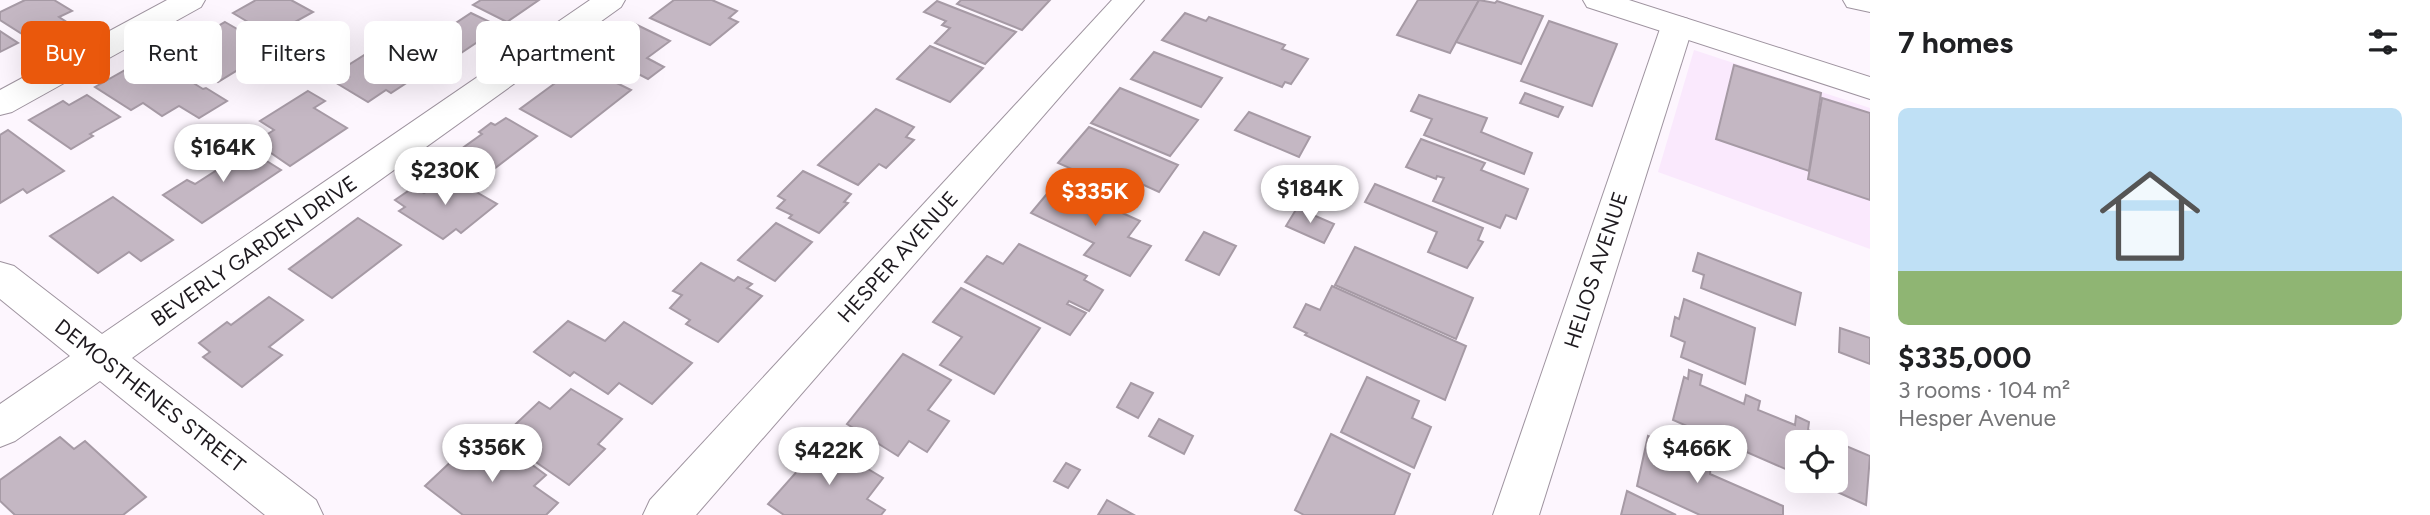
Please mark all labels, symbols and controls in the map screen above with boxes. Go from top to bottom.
chip: Buy [21,21,110,84]
chip: Rent [124,21,222,84]
chip: Filters [236,21,350,84]
chip: New [364,21,462,84]
chip: Apartment [476,21,640,84]
icon: filters [2364,23,2402,61]
text: 7 homes [1898,24,2013,61]
pin: $164K [174,124,272,184]
text: $164K [190,133,256,161]
pin: $230K [396,148,494,207]
icon: home [2087,153,2213,279]
text: $230K [410,156,480,184]
pin: $184K [1261,166,1359,225]
pin: $335K [1046,168,1144,228]
street label: BEVERLY GARDEN DRIVE [146,170,362,331]
text: $184K [1277,174,1343,202]
text: $335K [1062,177,1129,205]
street label: HESPER AVENUE [832,186,963,327]
street label: HELIOS AVENUE [1558,188,1633,351]
street label: DEMOSTHENES STREET [50,314,251,478]
text: $335,000 [1898,339,2031,376]
text: 3 rooms · 104 m² [1898,376,2070,404]
text: Hesper Avenue [1898,404,2056,432]
pin: $356K [443,424,541,484]
pin: $466K [1648,426,1746,485]
pin: $422K [780,428,878,487]
map controls [1785,430,1848,493]
button: locate [1785,430,1848,493]
text: $356K [458,433,526,461]
text: $466K [1662,434,1732,462]
text: $422K [794,436,864,464]

